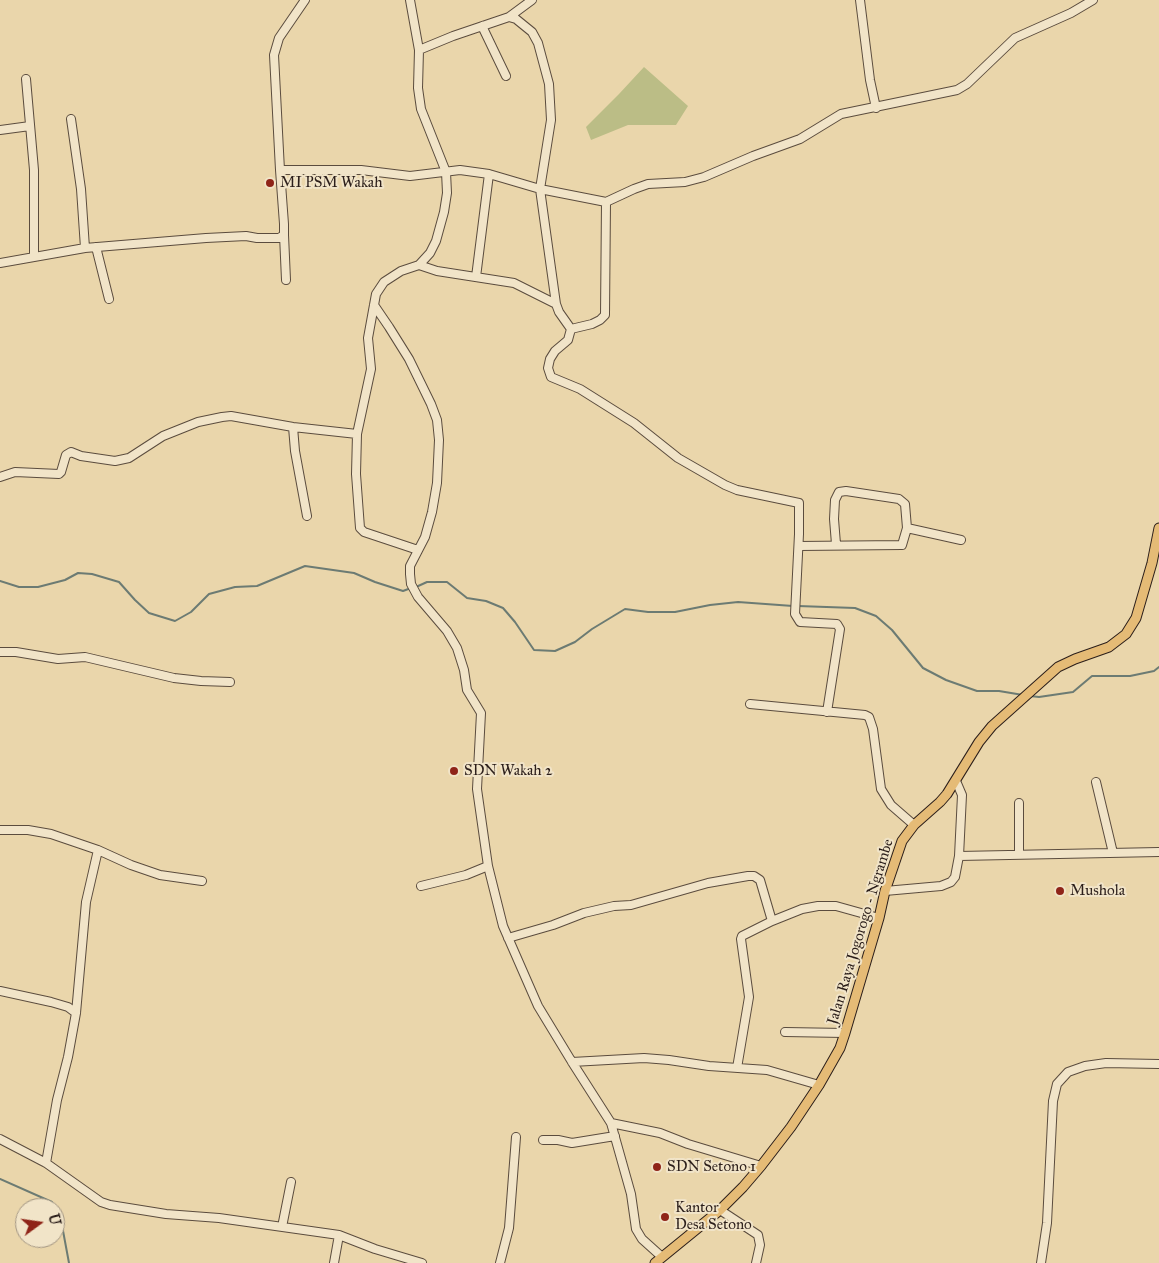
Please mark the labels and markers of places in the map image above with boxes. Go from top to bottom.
place label: MI PSM Wakah [280,174,383,192]
marker: MI PSM Wakah [264,177,276,189]
place label: SDN Wakah 2 [464,762,552,780]
marker: SDN Wakah 2 [448,765,460,777]
place label: Mushola [1070,882,1125,900]
marker: Mushola [1054,885,1066,897]
place label: SDN Setono 1 [667,1158,756,1176]
marker: SDN Setono 1 [651,1161,663,1173]
place label: Kantor Desa Setono [675,1199,752,1234]
marker: Kantor Desa Setono [659,1211,671,1223]

